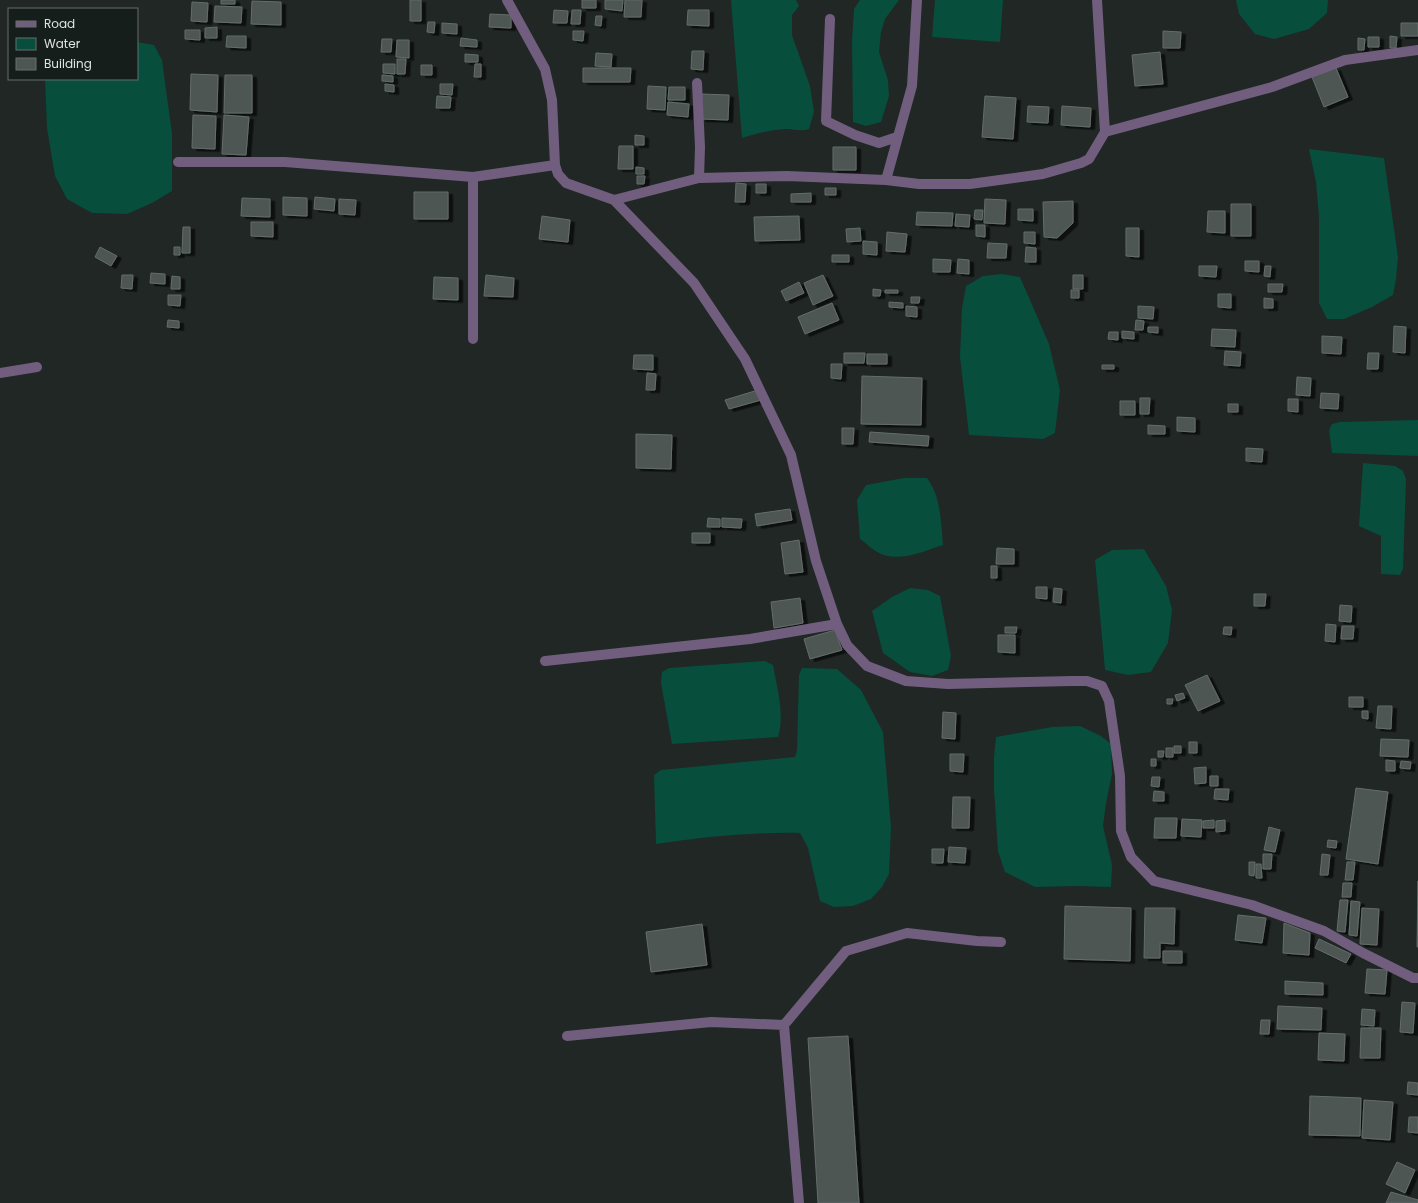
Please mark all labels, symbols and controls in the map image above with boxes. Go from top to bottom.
legend [8,8,138,80]
text: Road [44,15,75,32]
text: Water [44,35,81,52]
text: Building [44,55,92,72]

